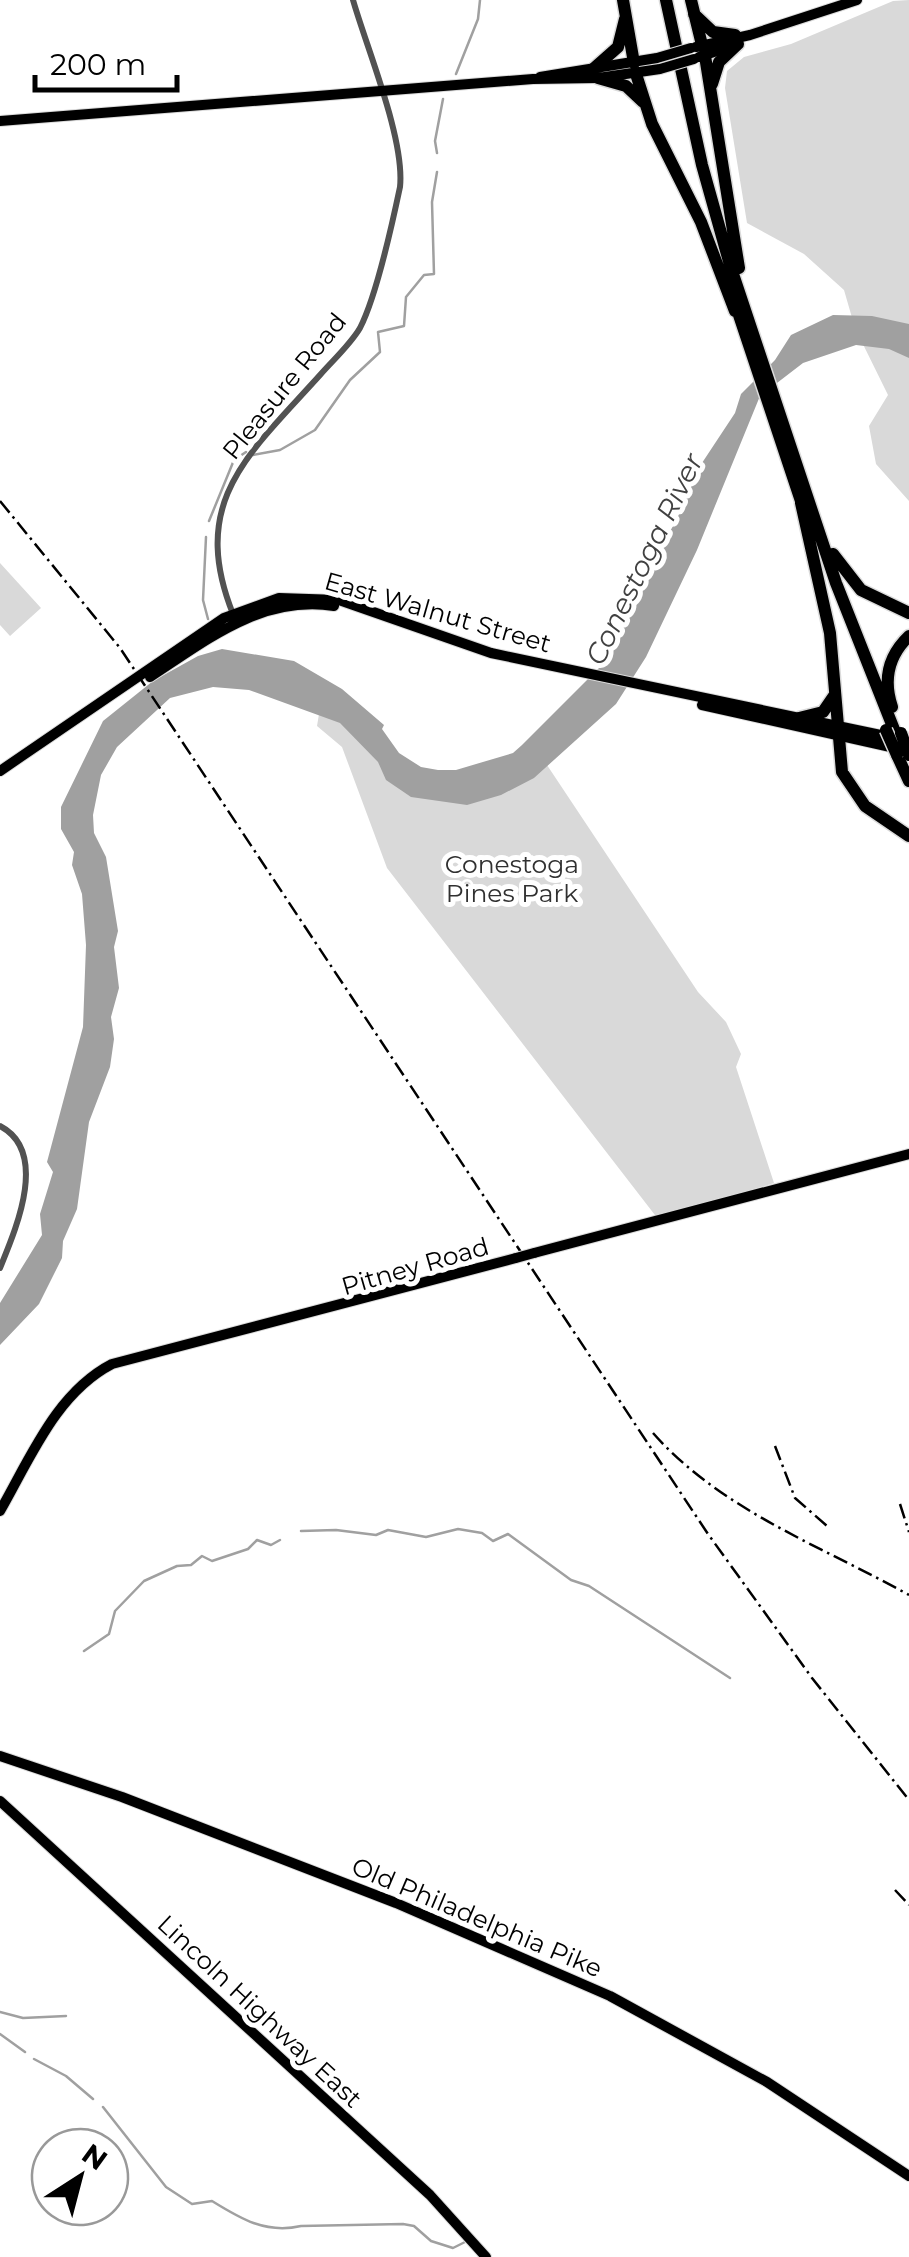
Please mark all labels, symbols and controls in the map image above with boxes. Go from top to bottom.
scale bar [35,30,178,92]
text: 200 m [50,46,146,83]
street label: Pleasure Road [216,307,352,465]
water label: Conestoga River [578,447,710,670]
street label: East Walnut Street [321,565,555,659]
park label: Conestoga Pines Park [445,849,579,908]
street label: Pitney Road [338,1231,492,1301]
street label: Old Philadelphia Pike [347,1851,607,1983]
street label: Lincoln Highway East [152,1909,368,2113]
north arrow [30,2127,130,2227]
text: N [76,2136,114,2177]

